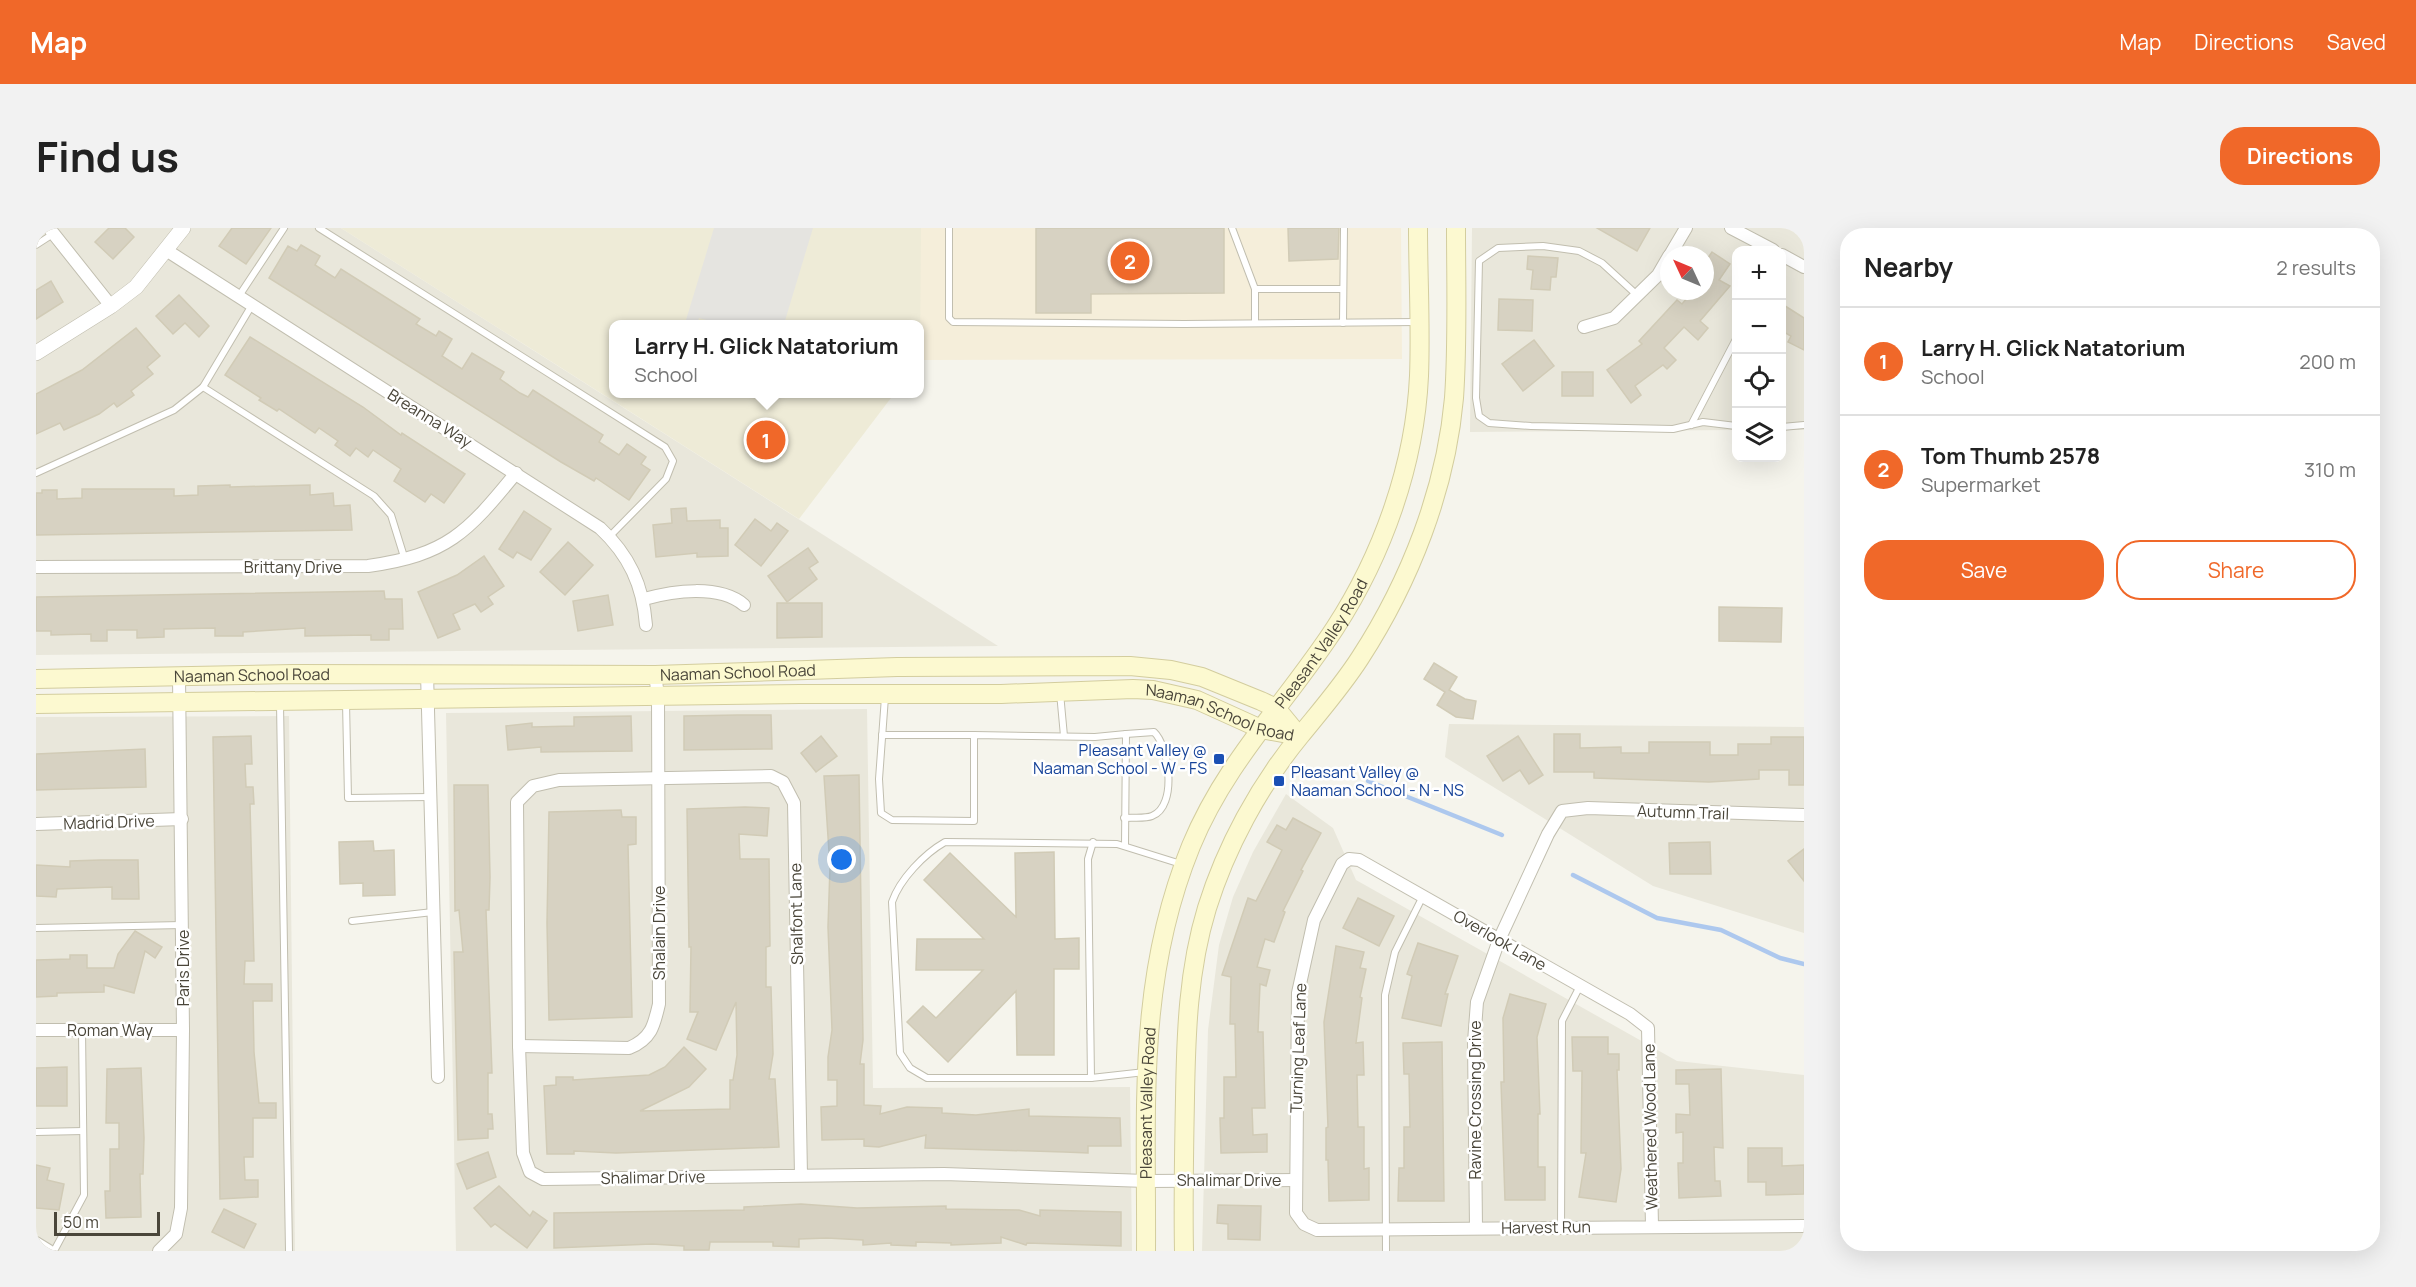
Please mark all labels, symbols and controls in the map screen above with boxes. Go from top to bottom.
text: Map [30,23,87,61]
text: Map [2120,28,2161,56]
text: Directions [2194,28,2294,56]
text: Saved [2327,28,2386,56]
text: Find us [36,127,179,185]
button: Directions [2220,127,2380,185]
pin: 2 [1110,238,1150,284]
north arrow [1660,246,1714,300]
map controls [1732,246,1786,462]
button: + [1732,246,1786,300]
text: Nearby [1864,249,1953,285]
text: 2 results [2276,254,2356,281]
button: − [1732,300,1786,354]
popup [609,320,924,398]
text: Larry H. Glick Natatorium [634,331,899,361]
text: Larry H. Glick Natatorium [1921,333,2185,363]
text: 1 [1879,348,1888,375]
text: 200 m [2299,348,2356,375]
button: locate [1732,354,1786,408]
text: School [634,361,698,388]
text: School [1921,363,1985,390]
street label: Breanna Way [384,383,477,453]
button: layers [1732,408,1786,462]
pin: 1 [746,418,786,462]
text: Tom Thumb 2578 [1921,441,2100,471]
text: 2 [1878,456,1889,483]
text: 310 m [2304,456,2356,483]
text: Supermarket [1921,471,2041,498]
button: Save [1864,540,2104,600]
button: Share [2116,540,2356,600]
street label: Brittany Drive [244,556,342,578]
street label: Pleasant Valley Road [1269,575,1373,713]
street label: Naaman School Road [660,659,816,686]
street label: Naaman School Road [174,663,330,687]
street label: Naaman School Road [1145,679,1296,746]
place label: Pleasant Valley @ Naaman School - W - FS [1033,739,1207,779]
marker: Pleasant Valley @ Naaman School - W - FS [1212,752,1226,766]
place label: Pleasant Valley @ Naaman School - N - NS [1291,761,1464,801]
marker: Pleasant Valley @ Naaman School - N - NS [1272,774,1286,788]
street label: Autumn Trail [1636,799,1730,825]
street label: Madrid Drive [63,809,155,835]
your location [827,845,856,874]
street label: Shalfont Lane [784,863,808,965]
street label: Shalain Drive [648,886,670,980]
street label: Overlook Lane [1449,904,1551,976]
street label: Paris Drive [172,930,194,1006]
street label: Turning Leaf Lane [1285,982,1311,1114]
street label: Roman Way [67,1019,153,1041]
street label: Ravine Crossing Drive [1464,1020,1486,1180]
street label: Pleasant Valley Road [1135,1026,1161,1179]
street label: Weathered Wood Lane [1638,1044,1662,1210]
street label: Shalimar Drive [601,1165,705,1189]
street label: Shalimar Drive [1177,1169,1281,1191]
scale bar [54,1209,160,1236]
text: 50 m [63,1211,99,1233]
street label: Harvest Run [1501,1215,1591,1239]

